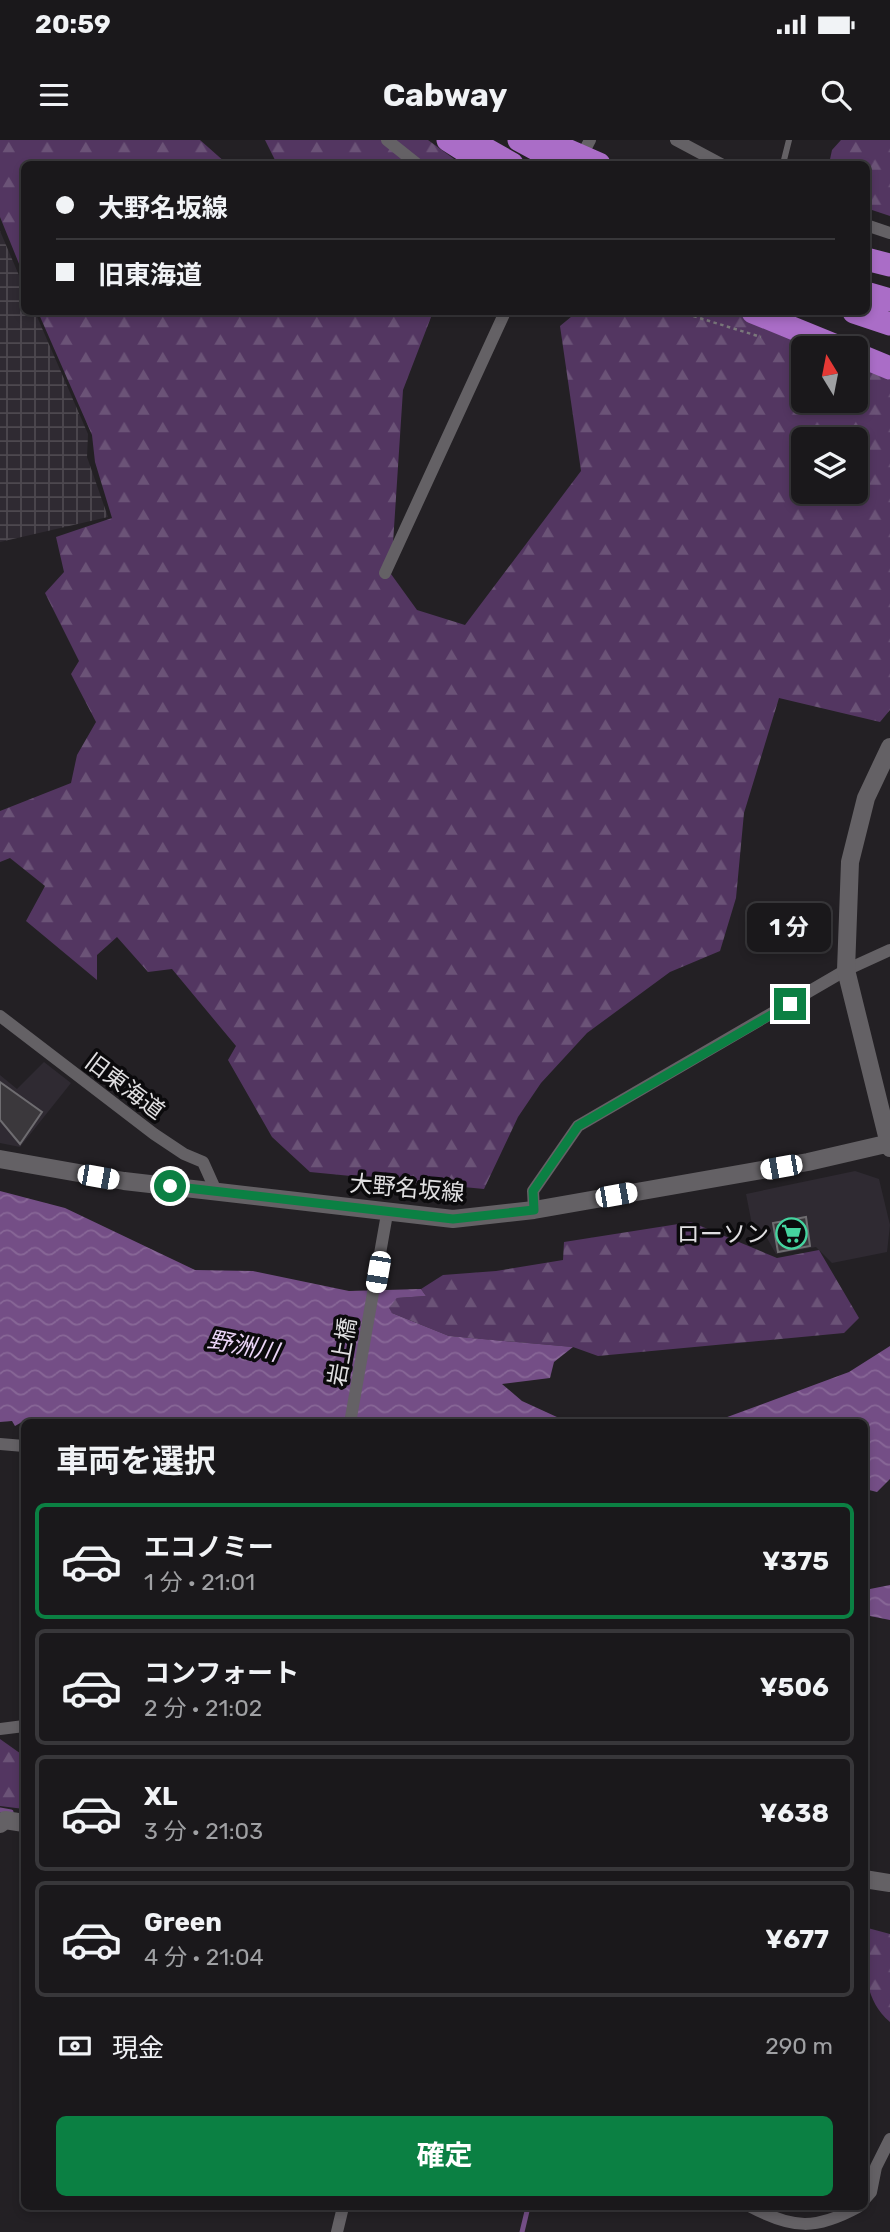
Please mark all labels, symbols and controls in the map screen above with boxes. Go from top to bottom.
text: 20:59 [35,9,111,40]
icon: menu [35,76,73,114]
text: Cabway [383,76,507,114]
icon: search [817,76,855,114]
text: 大野名坂線 [98,193,228,224]
text: 旧東海道 [98,260,202,291]
north arrow [791,336,868,413]
map controls [791,336,868,504]
button: layers [791,427,868,504]
callout: 1 分 [748,902,832,952]
text: 1 分 [769,913,809,941]
route end [774,988,806,1020]
street label: 旧東海道 [80,1047,170,1125]
car [759,1153,804,1181]
car [76,1163,121,1191]
street label: 大野名坂線 [348,1169,466,1207]
route start [154,1170,186,1202]
car [594,1181,639,1209]
supermarket icon: ローソン [775,1217,809,1251]
place label: ローソン [677,1220,769,1248]
car [365,1249,392,1295]
street label: 岩上橋 [322,1316,362,1388]
water label: 野洲川 [205,1325,284,1367]
text: 車両を選択 [56,1442,216,1480]
icon: car [60,1530,123,1593]
text: エコノミー [144,1532,274,1563]
text: ¥375 [762,1546,829,1577]
text: 1 分 · 21:01 [144,1568,255,1596]
icon: car [60,1656,123,1719]
text: コンフォート [144,1658,299,1689]
text: ¥506 [760,1672,829,1703]
text: 2 分 · 21:02 [144,1694,262,1722]
text: XL [144,1781,177,1812]
icon: car [60,1782,123,1845]
text: ¥638 [759,1798,829,1829]
text: 3 分 · 21:03 [144,1817,263,1845]
text: Green [144,1907,222,1938]
icon: car [60,1908,123,1971]
text: ¥677 [765,1924,829,1955]
text: 4 分 · 21:04 [144,1943,264,1971]
icon: cash [56,2027,94,2065]
text: 290 m [765,2032,833,2060]
text: 現金 [112,2033,164,2064]
button: 確定 [56,2116,833,2196]

